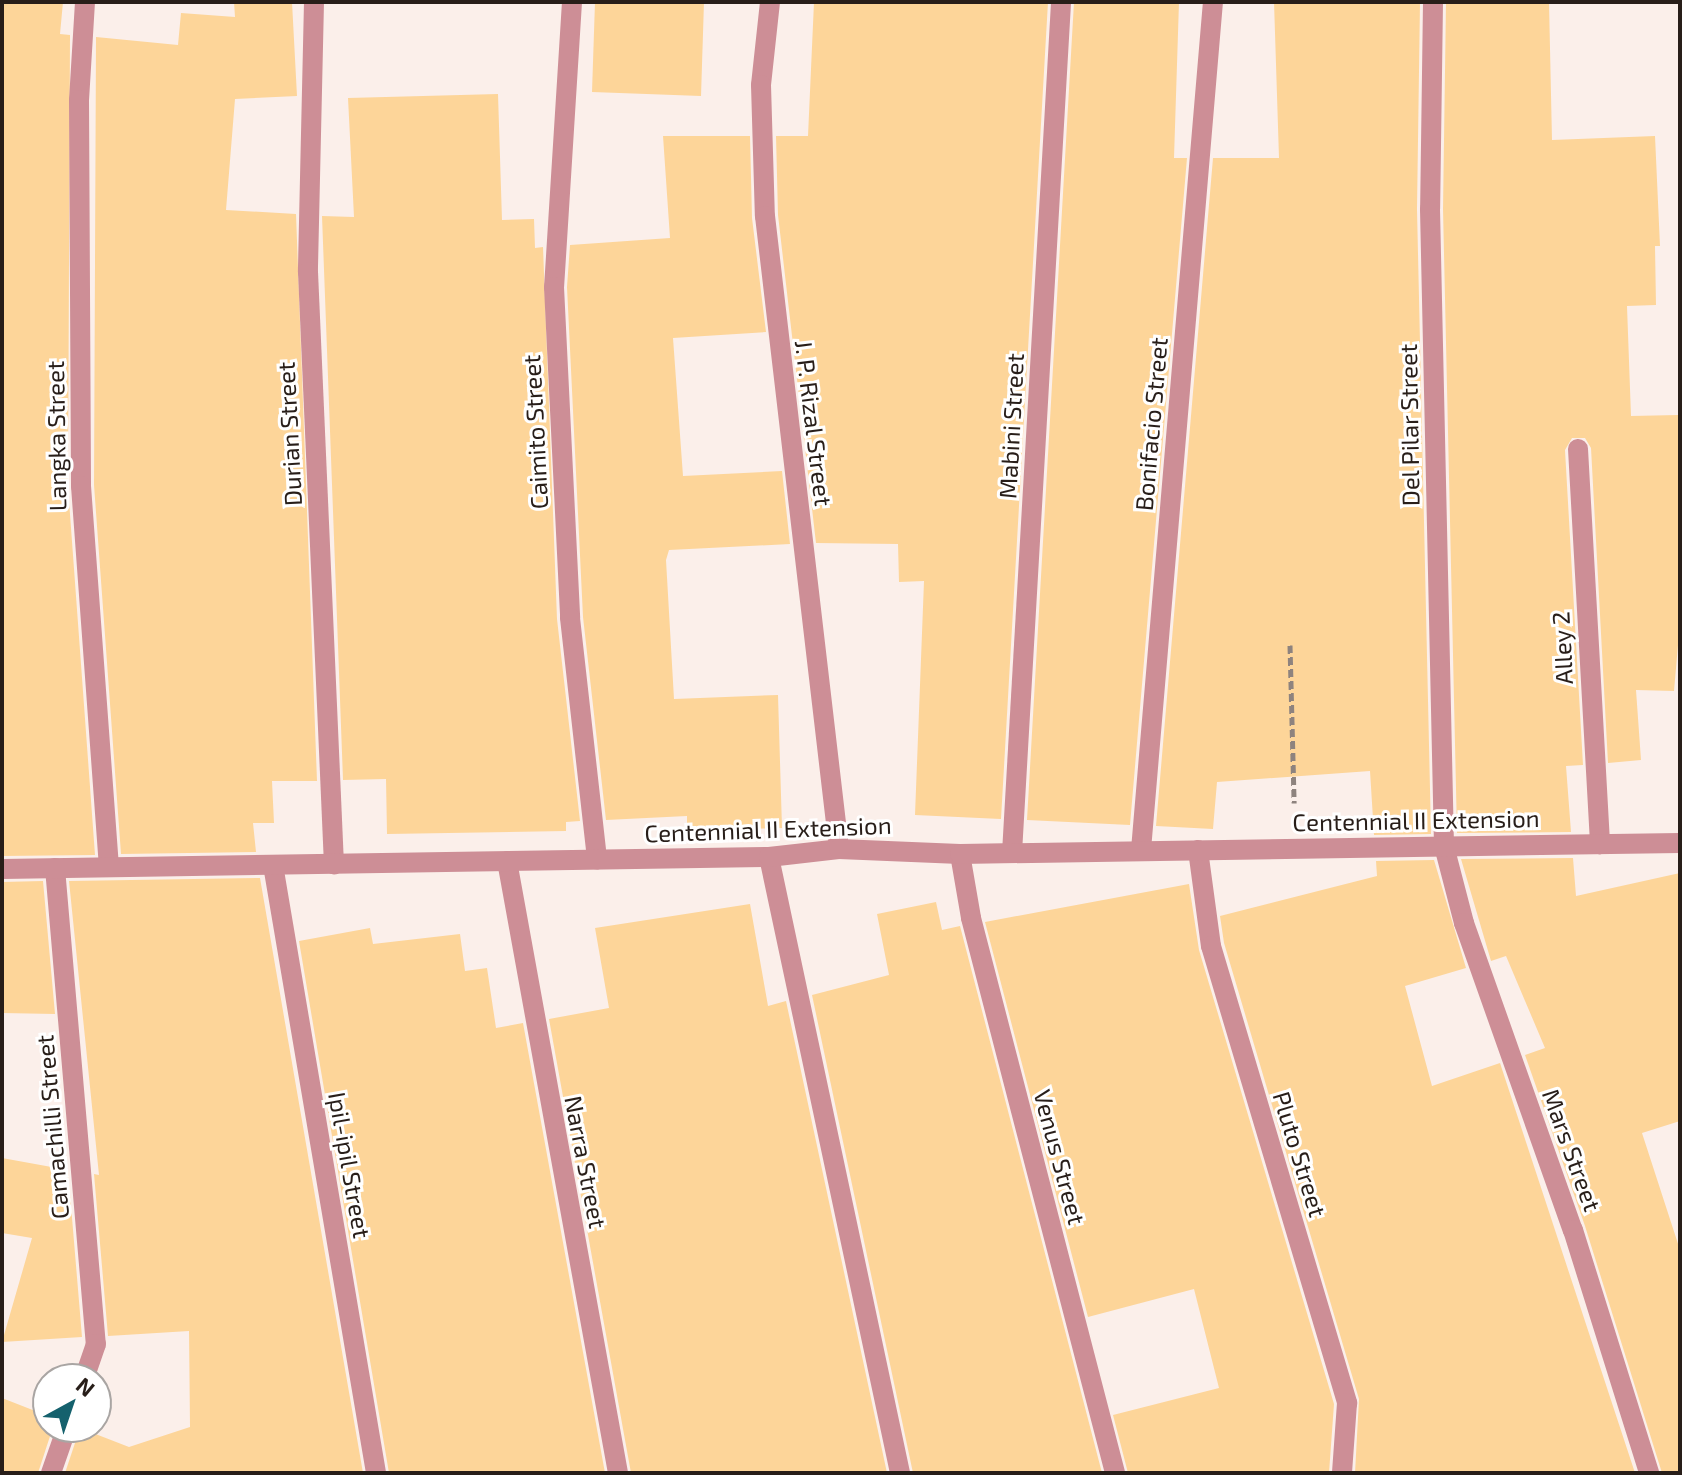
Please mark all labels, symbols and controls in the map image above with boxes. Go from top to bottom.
street label: Bonifacio Street [1129,336,1173,512]
street label: J. P. Rizal Street [789,338,839,508]
street label: Del Pilar Street [1393,343,1425,507]
street label: Mabini Street [993,352,1029,500]
street label: Caimito Street [517,354,553,510]
street label: Langka Street [40,361,72,511]
street label: Durian Street [271,361,307,507]
street label: Alley 2 [1546,611,1578,685]
street label: Centennial II Extension [1292,803,1540,837]
street label: Centennial II Extension [644,810,892,848]
street label: Camachilli Street [30,1034,74,1220]
street label: Mars Street [1537,1085,1607,1215]
street label: Venus Street [1028,1086,1092,1228]
street label: Pluto Street [1267,1088,1333,1220]
street label: Ipil-ipil Street [323,1089,377,1241]
street label: Narra Street [559,1093,613,1231]
north arrow [32,1363,112,1443]
text: N [72,1371,101,1401]

